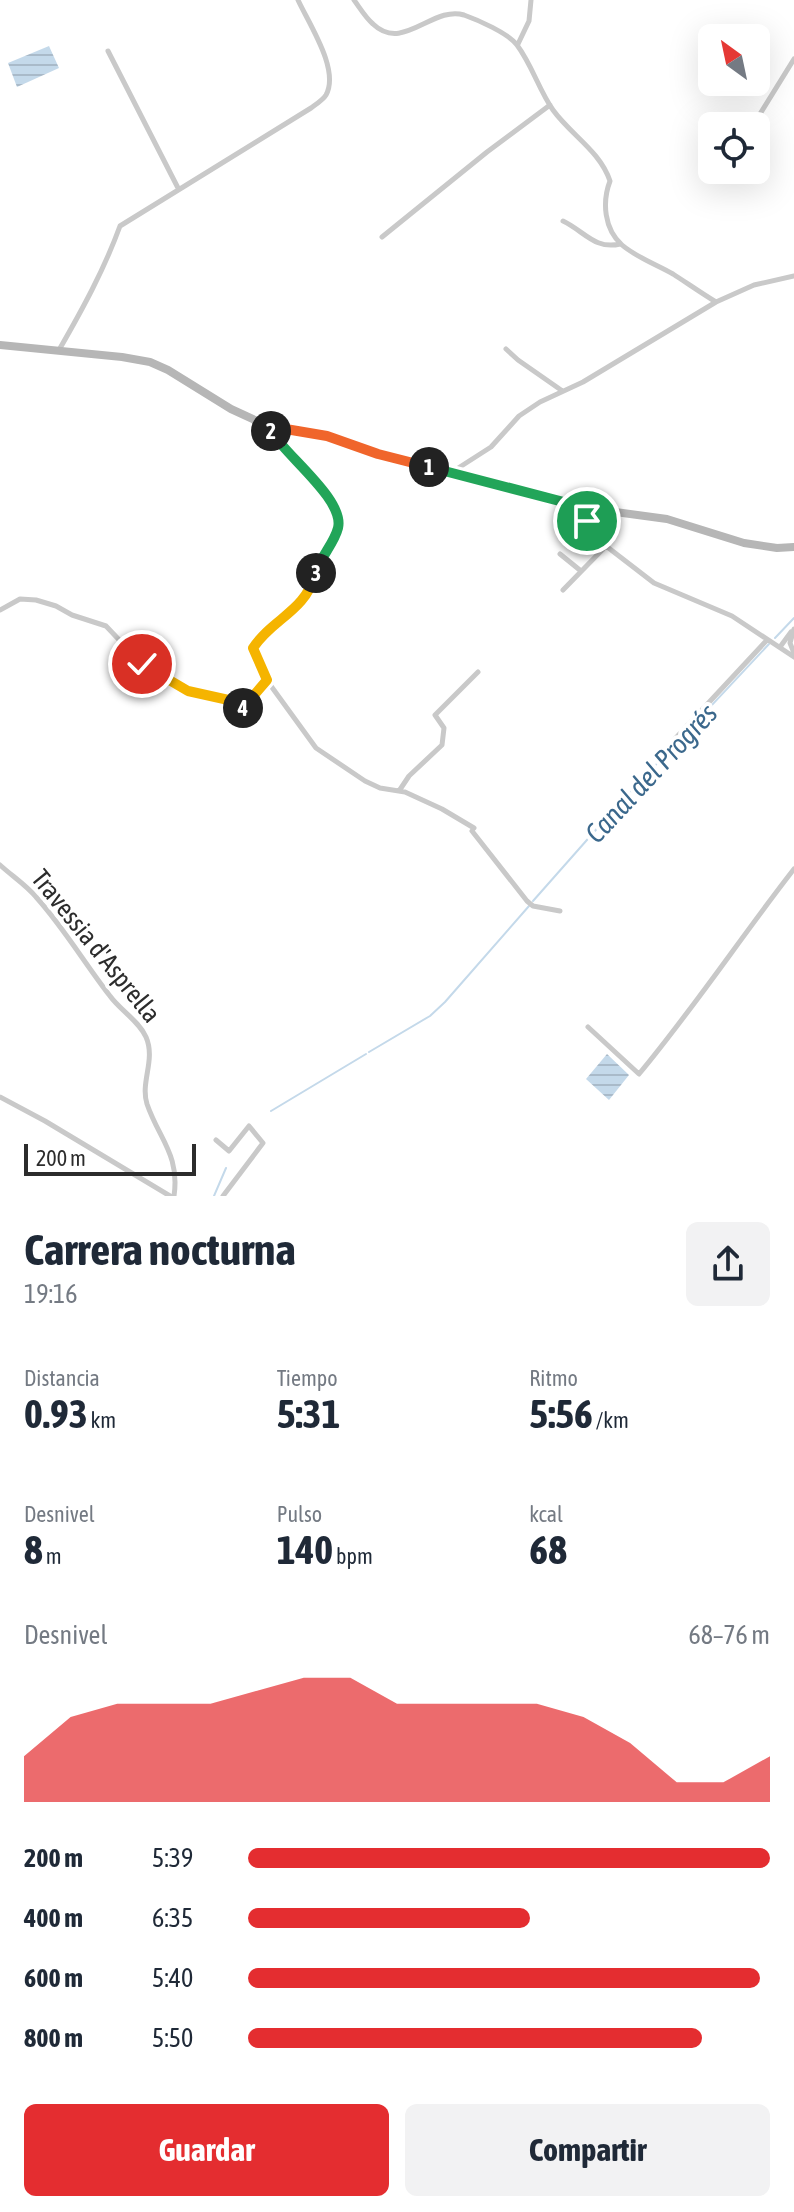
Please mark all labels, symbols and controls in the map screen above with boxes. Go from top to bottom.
north arrow [698,24,770,96]
map controls [698,24,770,184]
button: locate [698,112,770,184]
pin: 2 [251,411,291,451]
text: 2 [266,418,276,444]
pin: 1 [409,447,449,487]
text: 1 [424,454,434,480]
pin [553,487,621,555]
icon: arrive [565,499,609,543]
pin: 3 [296,553,336,593]
text: 3 [311,560,321,586]
pin [108,630,176,698]
icon: check [120,642,164,686]
pin: 4 [223,688,263,728]
text: 4 [238,695,248,721]
water label: Canal del Progrés [579,697,724,849]
street label: Travessia d'Asprella [25,864,167,1028]
scale bar [24,1140,196,1176]
text: 200 m [36,1145,86,1171]
button: share [686,1222,770,1306]
text: Carrera nocturna [24,1224,296,1274]
text: 19:16 [24,1279,78,1309]
text: Distancia [24,1365,100,1391]
text: Tiempo [277,1365,338,1391]
text: Ritmo [529,1365,578,1391]
text: 0.93 [24,1391,88,1436]
text: 5:31 [277,1391,340,1436]
text: 5:56 [529,1391,593,1436]
text: km [88,1407,116,1433]
text: /km [593,1407,629,1433]
text: Desnivel [24,1501,94,1527]
text: Pulso [277,1501,322,1527]
text: kcal [529,1501,563,1527]
text: 8 [24,1527,43,1572]
text: 140 [277,1527,333,1572]
text: 68 [529,1527,567,1572]
text: m [43,1543,62,1569]
text: bpm [333,1543,373,1569]
text: Desnivel [24,1620,107,1650]
text: 68–76 m [688,1620,770,1650]
text: 200 m [24,1843,83,1873]
text: 5:39 [152,1843,193,1873]
text: 400 m [24,1903,83,1933]
text: 6:35 [152,1903,193,1933]
text: 600 m [24,1963,83,1993]
text: 5:40 [152,1963,193,1993]
text: 800 m [24,2023,83,2053]
text: 5:50 [152,2023,193,2053]
button: Guardar [24,2104,389,2196]
button: Compartir [405,2104,770,2196]

